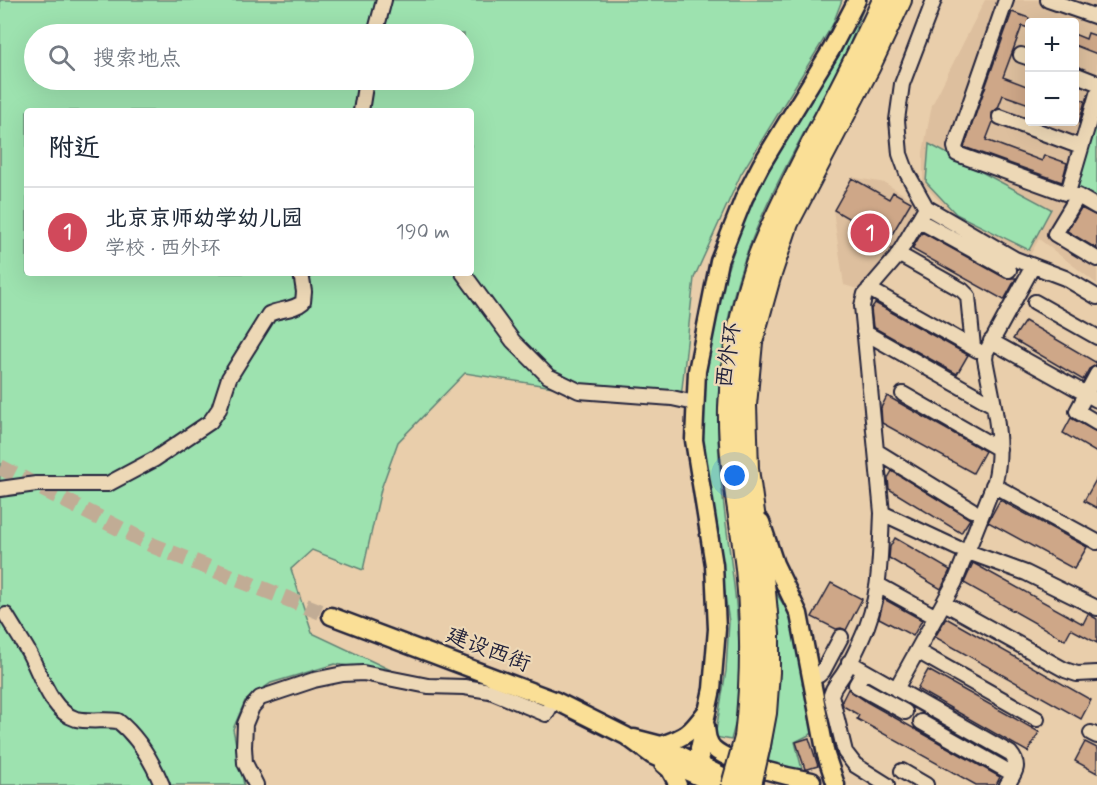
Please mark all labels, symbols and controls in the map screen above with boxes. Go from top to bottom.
map controls [1025,18,1079,126]
button: + [1025,18,1079,72]
search box [24,24,474,90]
icon: search [45,41,78,74]
text: 搜索地点 [93,45,181,73]
button: − [1025,72,1079,126]
text: 附近 [48,132,100,166]
text: 北京京师幼学幼儿园 [105,205,303,233]
pin: 1 [850,210,890,256]
text: 1 [63,219,72,246]
text: 190 m [396,219,450,246]
text: 学校 · 西外环 [105,235,220,262]
street label: 西外环 [711,320,747,390]
your location [720,461,749,490]
street label: 建设西街 [442,621,534,679]

